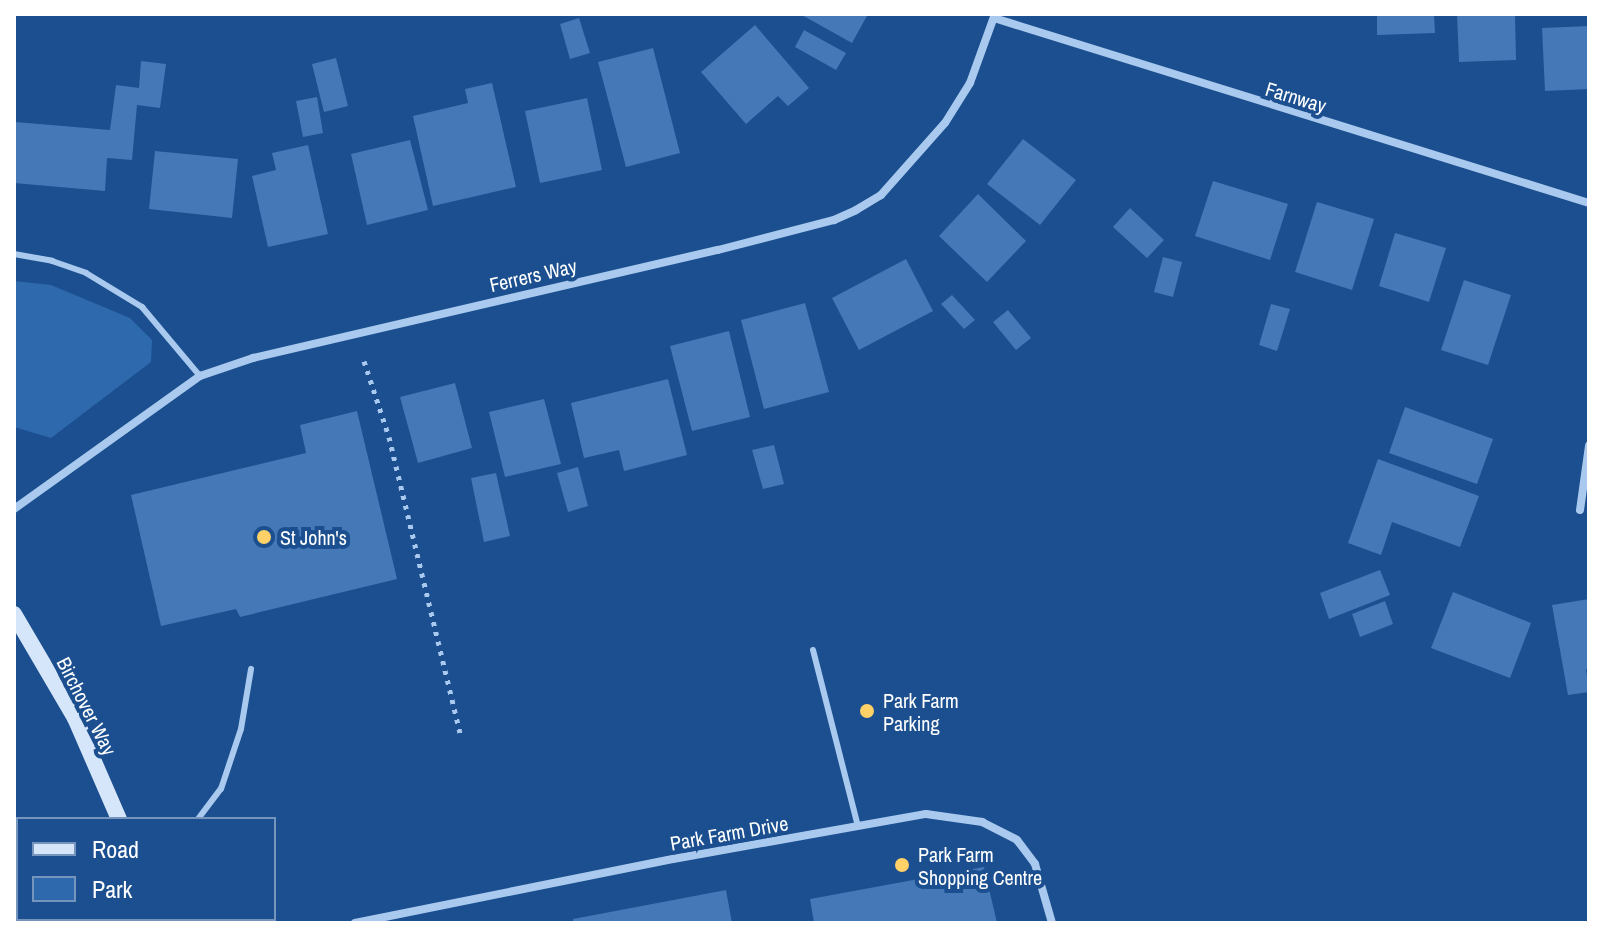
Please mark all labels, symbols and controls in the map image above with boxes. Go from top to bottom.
street label: Farnway [1263,76,1329,118]
street label: Ferrers Way [487,253,579,297]
place label: St John's [280,525,347,549]
marker: St John's [255,528,273,546]
street label: Birchover Way [52,653,122,759]
place label: Park Farm Parking [883,688,959,735]
marker: Park Farm Parking [858,702,876,720]
street label: Park Farm Drive [668,811,790,855]
legend [16,817,276,921]
text: Road [92,833,139,865]
place label: Park Farm Shopping Centre [918,842,1042,889]
marker: Park Farm Shopping Centre [893,856,911,874]
text: Park [92,873,132,905]

